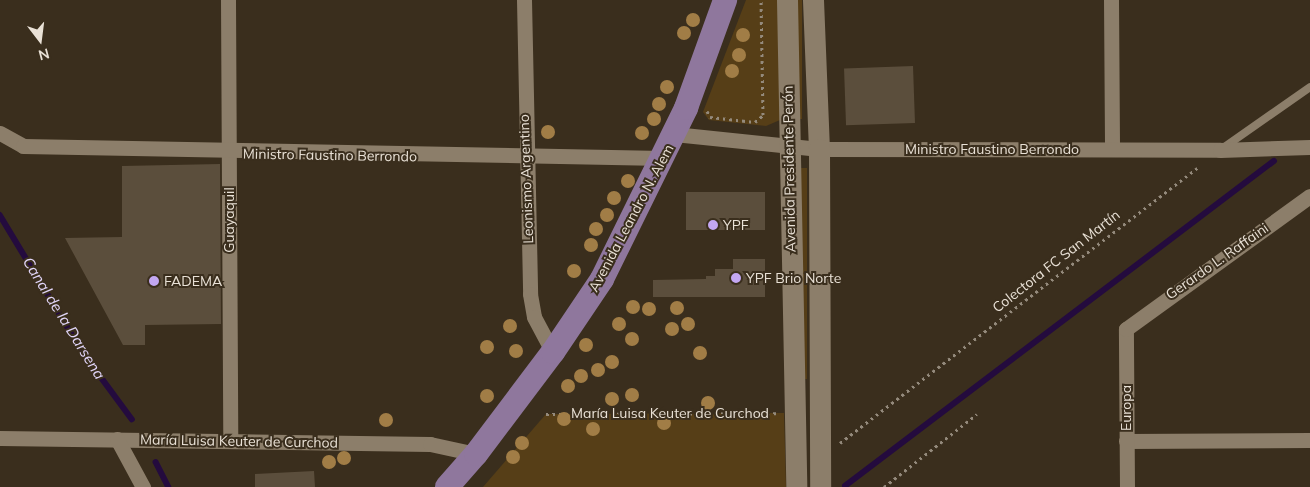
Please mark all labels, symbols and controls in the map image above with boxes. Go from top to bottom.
north arrow [15,15,65,65]
text: N [36,44,51,65]
street label: Avenida Presidente Perón [779,86,799,252]
street label: Leonismo Argentino [515,114,537,244]
street label: Avenida Leandro N. Alem [585,141,677,295]
street label: Ministro Faustino Berrondo [905,141,1079,157]
street label: Ministro Faustino Berrondo [243,145,417,165]
street label: Guayaquil [221,187,237,253]
street label: Colectora FC San Martín [989,206,1123,316]
place label: YPF [723,217,749,233]
marker: YPF [707,219,719,231]
street label: Gerardo L. Raffaini [1162,219,1272,303]
water label: Canal de la Darsena [19,254,109,382]
place label: YPF Brio Norte [746,270,841,286]
marker: YPF Brio Norte [730,272,742,284]
place label: FADEMA [164,273,222,289]
marker: FADEMA [148,275,160,287]
street label: Europa [1118,385,1134,431]
street label: María Luisa Keuter de Curchod [571,405,769,421]
street label: María Luisa Keuter de Curchod [140,431,338,451]

